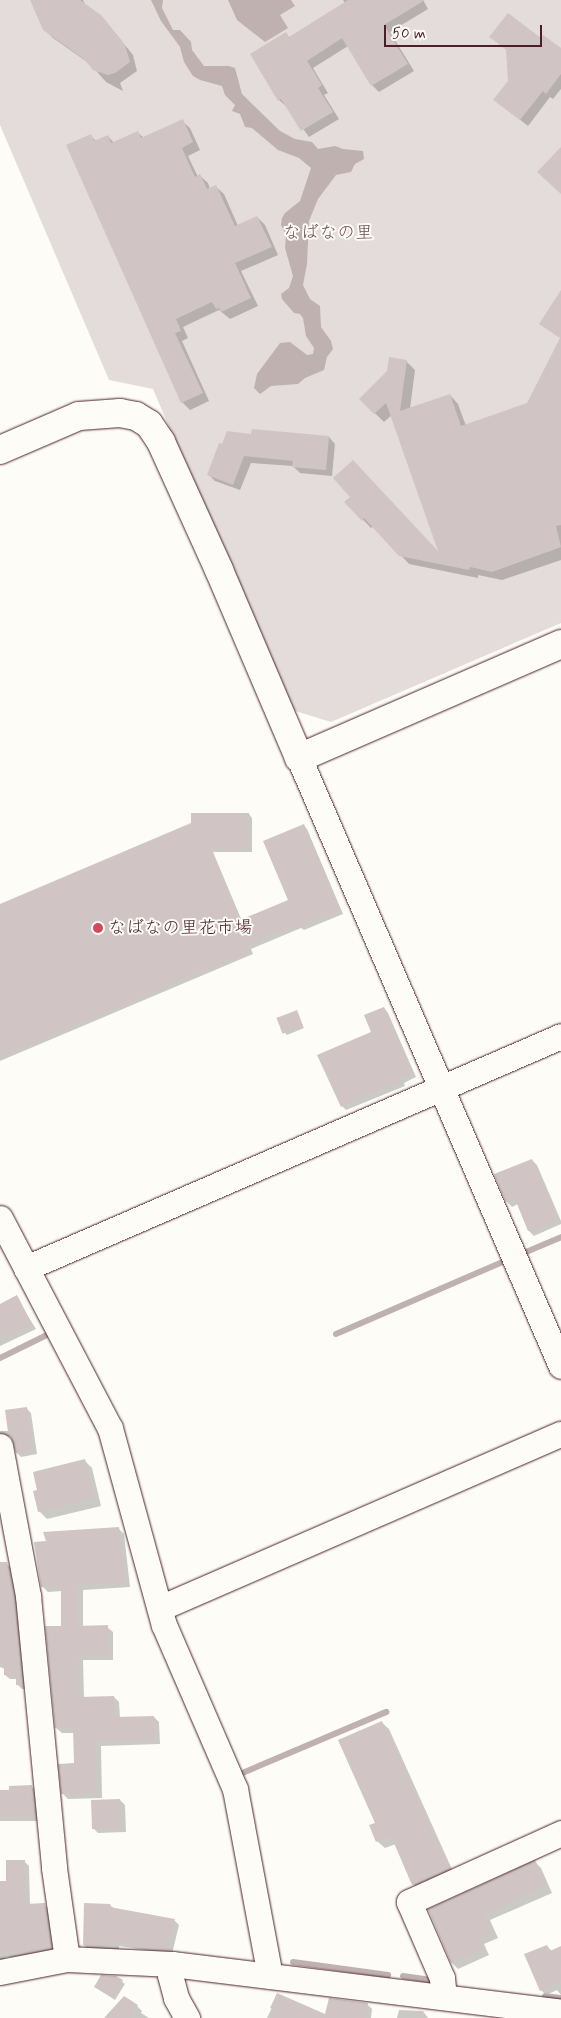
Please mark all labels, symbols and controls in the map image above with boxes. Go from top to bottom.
scale bar [386,15,544,47]
text: 50 m [392,24,426,44]
park label: なばなの里 [283,222,373,244]
place label: なばなの里花市場 [108,917,252,939]
marker: なばなの里花市場 [92,922,104,934]

